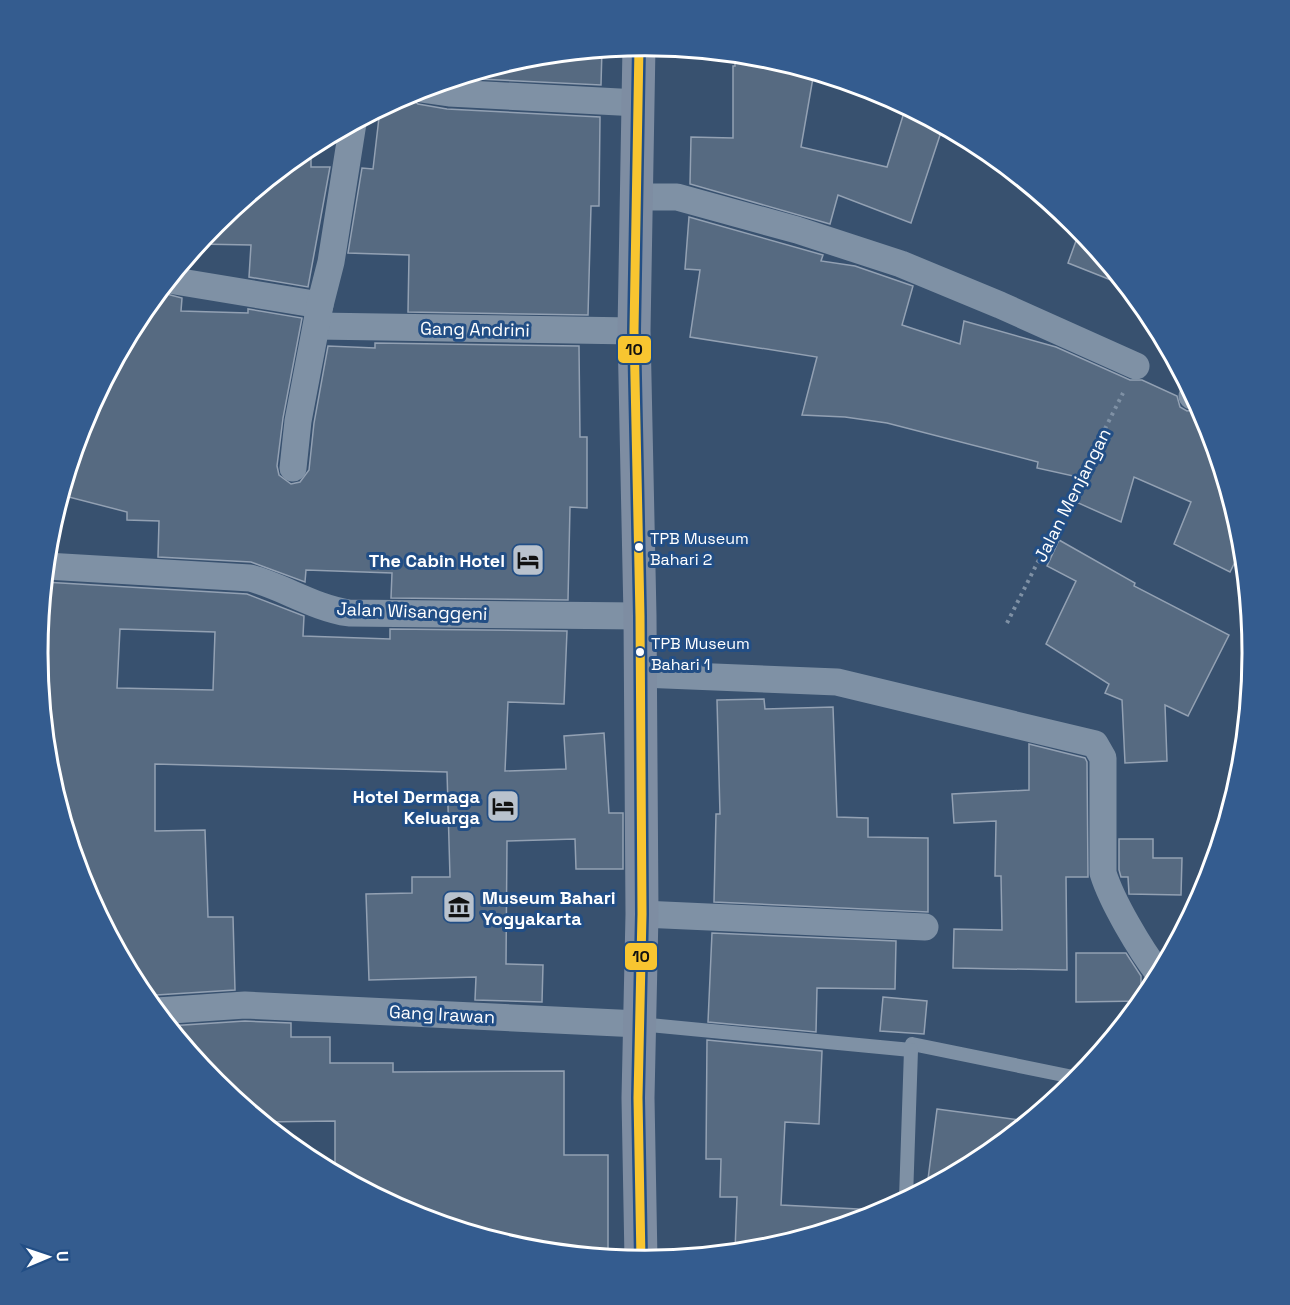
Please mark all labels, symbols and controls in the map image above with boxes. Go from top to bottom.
street label: Gang Andrini [420,317,530,341]
line badge: 10 [617,335,652,364]
text: 10 [625,339,643,360]
street label: Jalan Menjangan [1028,424,1116,566]
place label: TPB Museum Bahari 2 [650,528,749,570]
marker: TPB Museum Bahari 2 [633,541,645,553]
hotel icon: The Cabin Hotel [510,542,546,578]
place label: The Cabin Hotel [369,549,505,572]
street label: Jalan Wisanggeni [336,597,488,625]
place label: TPB Museum Bahari 1 [651,633,750,675]
marker: TPB Museum Bahari 1 [634,646,646,658]
place label: Hotel Dermaga Keluarga [353,785,481,829]
hotel icon: Hotel Dermaga Keluarga [485,788,521,824]
place label: Museum Bahari Yogyakarta [482,886,616,930]
museum icon: Museum Bahari Yogyakarta [441,889,477,925]
line badge: 10 [624,942,658,971]
text: 10 [632,946,650,967]
street label: Gang Irawan [388,1000,496,1028]
north arrow [18,1227,78,1287]
text: U [52,1251,73,1262]

